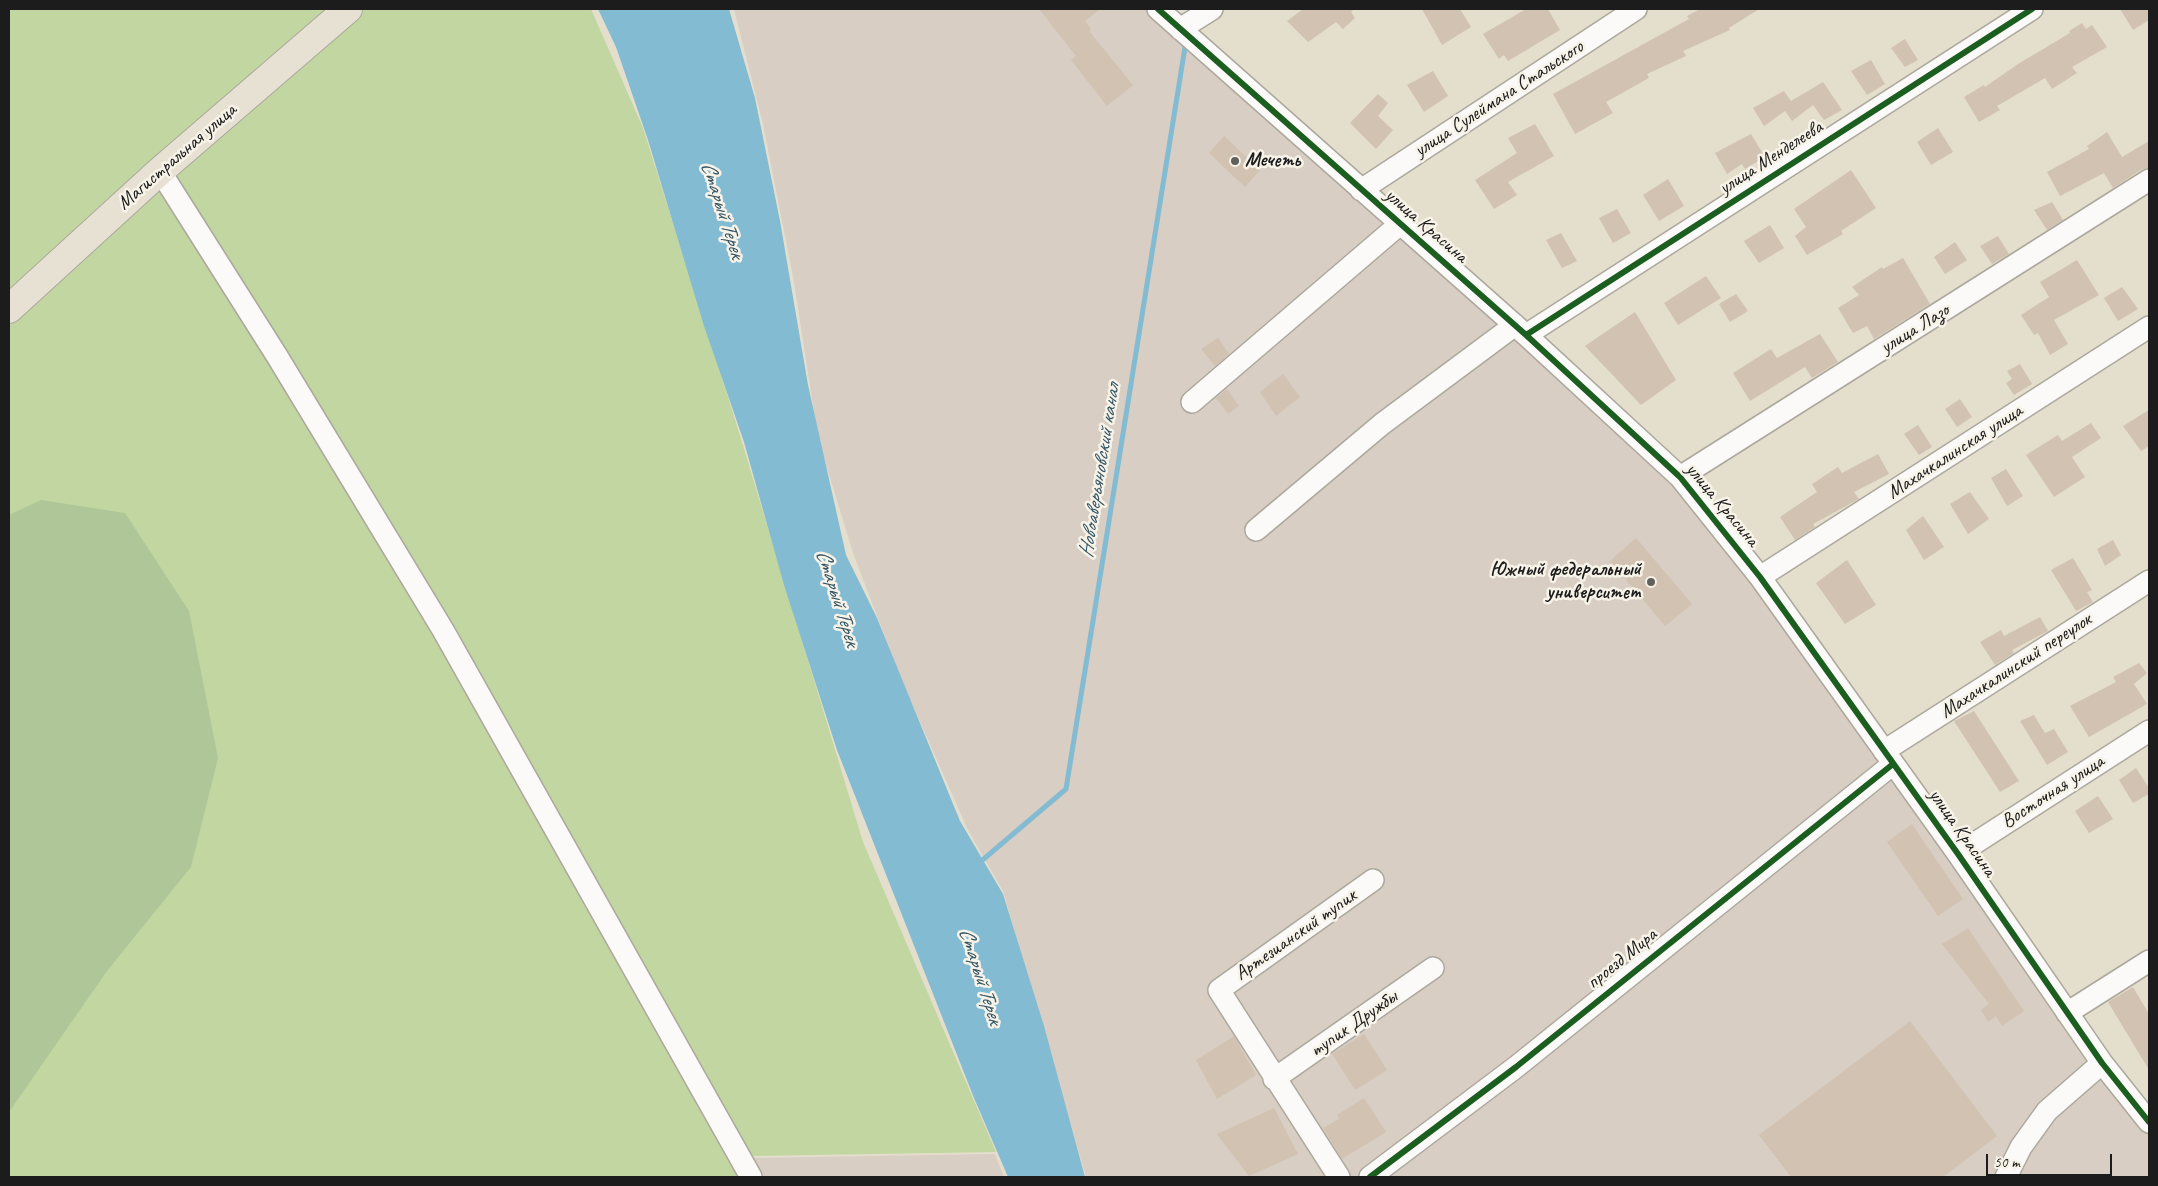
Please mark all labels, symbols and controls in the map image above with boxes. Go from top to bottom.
street label: улица Сулеймана Стальского [1410,35,1588,163]
street label: Магистральная улица [112,99,242,215]
street label: улица Менделеева [1715,116,1827,200]
place label: Мечеть [1245,149,1300,173]
marker: Мечеть [1229,155,1241,167]
water label: Старый Терек [695,159,749,261]
street label: улица Красина [1380,183,1472,269]
street label: улица Лазо [1876,299,1954,359]
water label: Новоаверьяновский канал [1074,382,1126,560]
street label: Махачкалинская улица [1883,399,2027,505]
street label: улица Красина [1680,458,1764,552]
water label: Старый Терек [810,547,864,649]
place label: Южный федеральный университет [1490,558,1641,605]
marker: Южный федеральный университет [1645,576,1657,588]
street label: Махачкалинский переулок [1936,608,2096,724]
street label: Восточная улица [1997,750,2109,834]
street label: улица Красина [1923,784,2001,882]
street label: Артезианский тупик [1230,884,1362,986]
street label: проезд Мира [1582,923,1662,995]
water label: Старый Терек [953,925,1007,1027]
street label: тупик Дружбы [1306,985,1402,1063]
scale bar [1988,1144,2114,1176]
text: 50 m [1994,1153,2020,1172]

